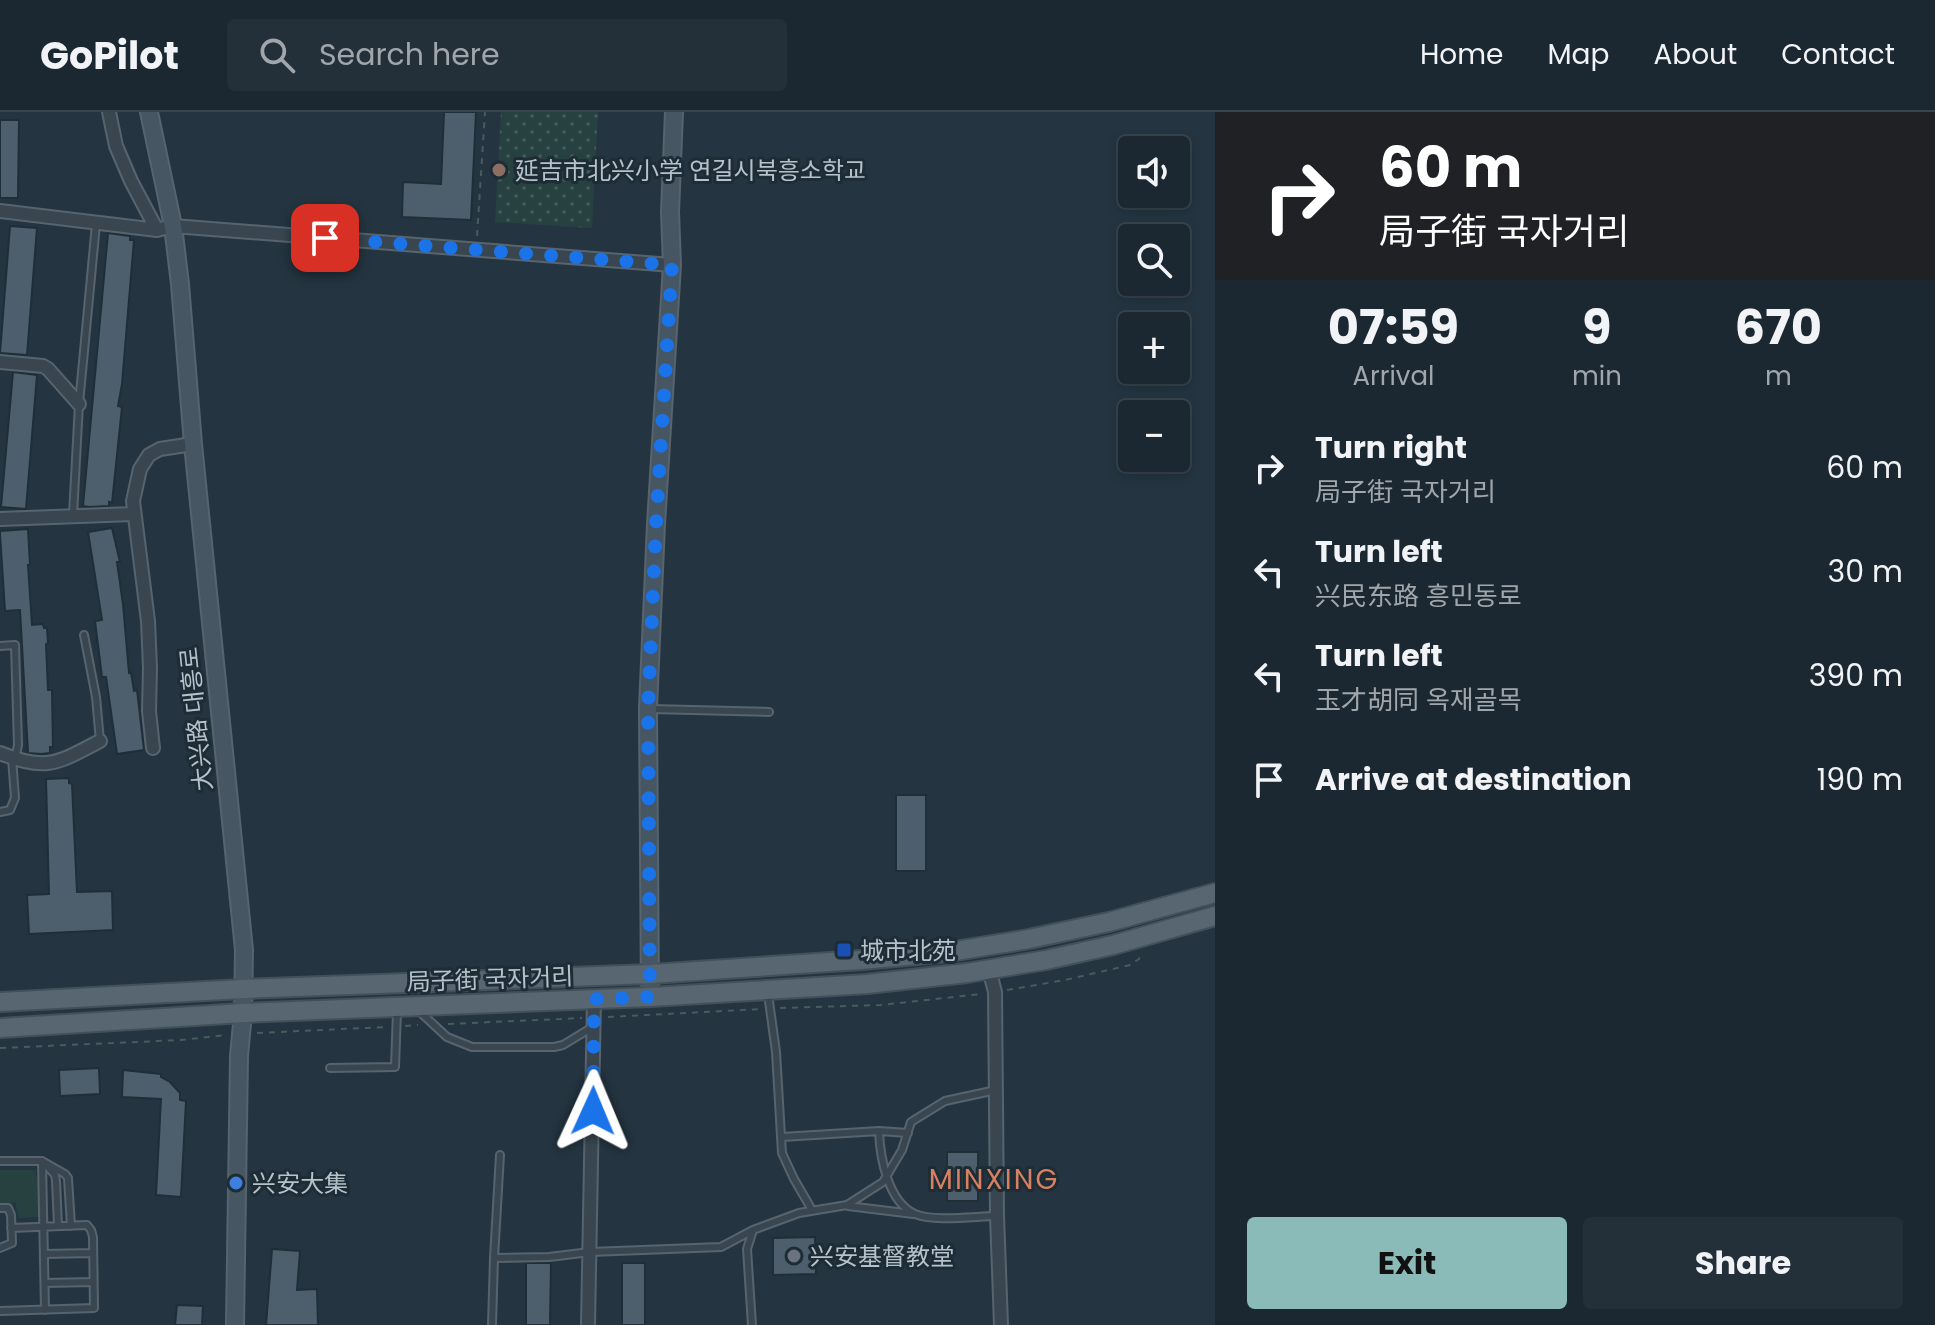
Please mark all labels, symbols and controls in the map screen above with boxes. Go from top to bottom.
search box [227,19,787,91]
text: GoPilot [40,29,179,82]
icon: search [255,33,299,77]
text: Search here [319,33,500,76]
text: Home [1420,35,1503,74]
text: Map [1547,35,1609,74]
text: About [1653,35,1737,74]
text: Contact [1781,35,1895,74]
text: 60 m [1379,128,1522,207]
map controls [1118,136,1190,472]
button: sound [1118,136,1190,208]
icon: right [1247,144,1351,248]
place label: 延吉市北兴小学 연길시북흥소학교 [515,154,866,187]
marker: 延吉市北兴小学 연길시북흥소학교 [490,161,508,179]
pin [291,204,359,272]
text: 局子街 국자거리 [1379,206,1629,257]
icon: arrive [303,216,347,260]
button: search [1118,224,1190,296]
text: 07:59 [1328,294,1459,361]
text: 9 [1582,294,1612,361]
text: 670 [1735,294,1822,361]
button: + [1118,312,1190,384]
text: Arrival [1353,358,1434,394]
text: min [1572,358,1622,394]
text: m [1765,358,1792,394]
button: − [1118,400,1190,472]
text: Turn right [1315,426,1467,469]
icon: right [1247,446,1291,490]
text: 60 m [1826,446,1903,489]
text: 局子街 국자거리 [1315,474,1496,510]
text: Turn left [1315,530,1443,573]
icon: left [1247,550,1291,594]
text: 30 m [1828,550,1903,593]
text: 兴民东路 흥민동로 [1315,578,1522,614]
text: Turn left [1315,634,1443,677]
street label: 大兴路 대흥로 [172,645,220,793]
icon: left [1247,654,1291,698]
text: 390 m [1809,654,1903,697]
text: 玉才胡同 옥재골목 [1315,682,1522,718]
icon: arrive [1247,758,1291,802]
text: Arrive at destination [1315,758,1632,801]
text: 190 m [1817,758,1903,801]
place label: 城市北苑 [860,934,956,967]
marker: 城市北苑 [835,941,853,959]
street label: 局子街 국자거리 [406,960,574,998]
position arrow [551,1069,635,1153]
district label: MINXING [929,1160,1059,1199]
place label: 兴安大集 [252,1167,348,1200]
marker: 兴安大集 [227,1174,245,1192]
button: Exit [1247,1217,1567,1309]
button: Share [1583,1217,1903,1309]
place label: 兴安基督教堂 [810,1240,954,1273]
marker: 兴安基督教堂 [785,1247,803,1265]

